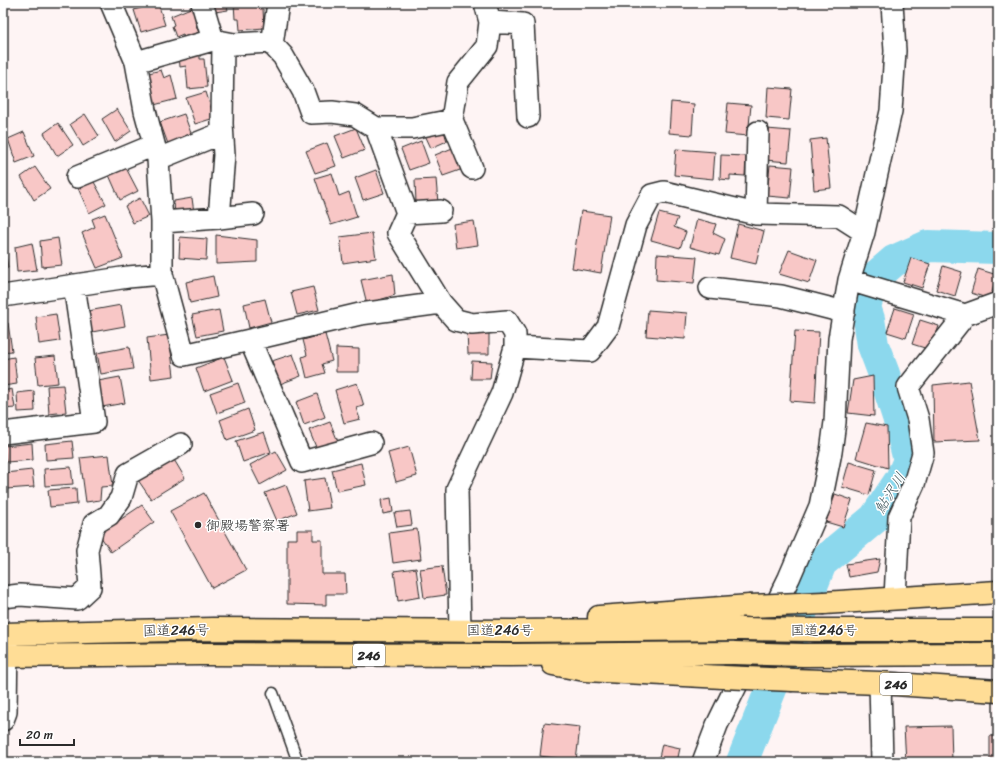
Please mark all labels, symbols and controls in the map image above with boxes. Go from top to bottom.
water label: 鮎沢川 [867,467,913,519]
place label: 御殿場警察署 [206,513,290,538]
marker: 御殿場警察署 [193,520,203,530]
street label: 国道246号 [142,617,210,644]
street label: 国道246号 [467,618,533,643]
street label: 国道246号 [791,618,857,643]
road number: 246 [353,644,385,666]
road number: 246 [880,673,912,695]
scale bar [20,721,74,747]
text: 20 m [26,724,53,746]

